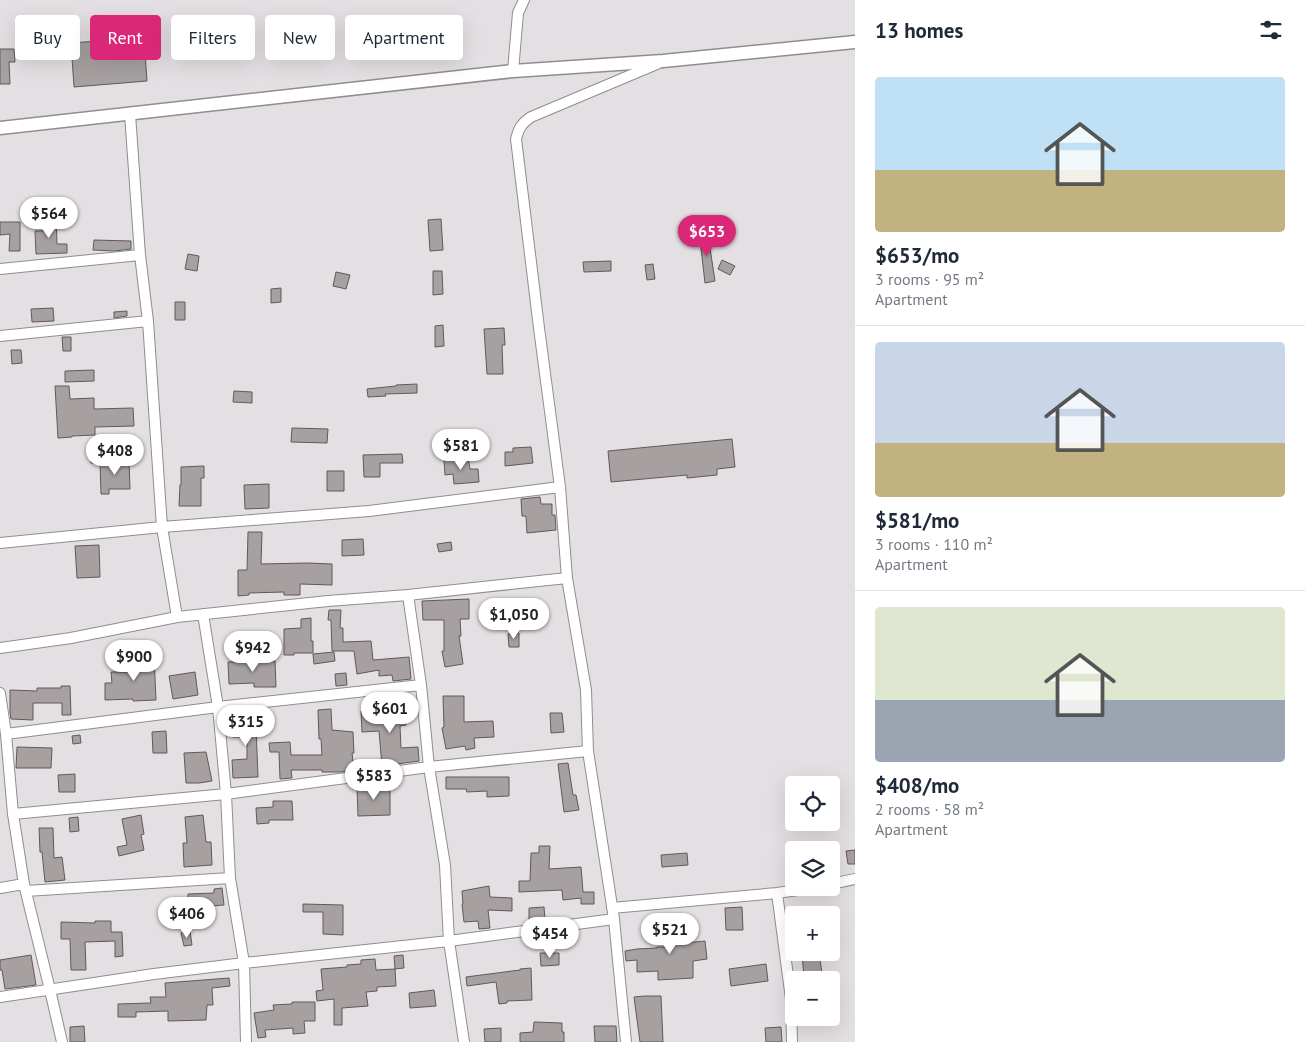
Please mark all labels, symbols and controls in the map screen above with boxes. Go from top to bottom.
chip: Buy [15,15,80,60]
chip: Rent [90,15,161,60]
chip: Filters [171,15,255,60]
chip: New [265,15,335,60]
chip: Apartment [345,15,463,60]
icon: filters [1257,16,1285,44]
text: 13 homes [875,17,963,44]
icon: home [1035,109,1125,199]
pin: $564 [19,196,79,239]
text: $564 [31,203,67,223]
pin: $653 [677,214,737,257]
text: $653 [689,221,725,241]
text: $653/mo [875,242,959,269]
text: 3 rooms · 95 m² [875,269,984,289]
text: Apartment [875,289,948,309]
icon: home [1035,375,1125,465]
pin: $581 [431,428,491,471]
pin: $408 [85,434,145,476]
text: $581 [443,435,479,455]
text: $408 [97,440,133,460]
text: $581/mo [875,507,959,534]
text: 3 rooms · 110 m² [875,534,993,554]
text: Apartment [875,554,948,574]
pin: $1,050 [473,598,555,640]
text: $1,050 [489,604,539,624]
pin: $942 [223,630,283,673]
text: $942 [235,637,271,657]
pin: $900 [104,640,164,682]
icon: home [1035,640,1125,730]
text: $900 [116,646,152,666]
pin: $601 [360,692,420,734]
text: $601 [372,698,408,718]
pin: $315 [216,704,276,747]
text: $315 [228,711,264,731]
pin: $583 [344,758,404,801]
text: $583 [356,765,392,785]
text: $408/mo [875,772,959,799]
map controls [785,776,840,1026]
button: locate [785,776,840,831]
text: 2 rooms · 58 m² [875,799,984,819]
text: Apartment [875,819,948,839]
button: layers [785,841,840,896]
pin: $406 [157,896,217,939]
text: $406 [169,903,205,923]
button: + [785,906,840,961]
pin: $521 [640,912,700,955]
pin: $454 [520,916,580,959]
text: $521 [652,919,688,939]
text: $454 [532,923,568,943]
button: − [785,971,840,1026]

